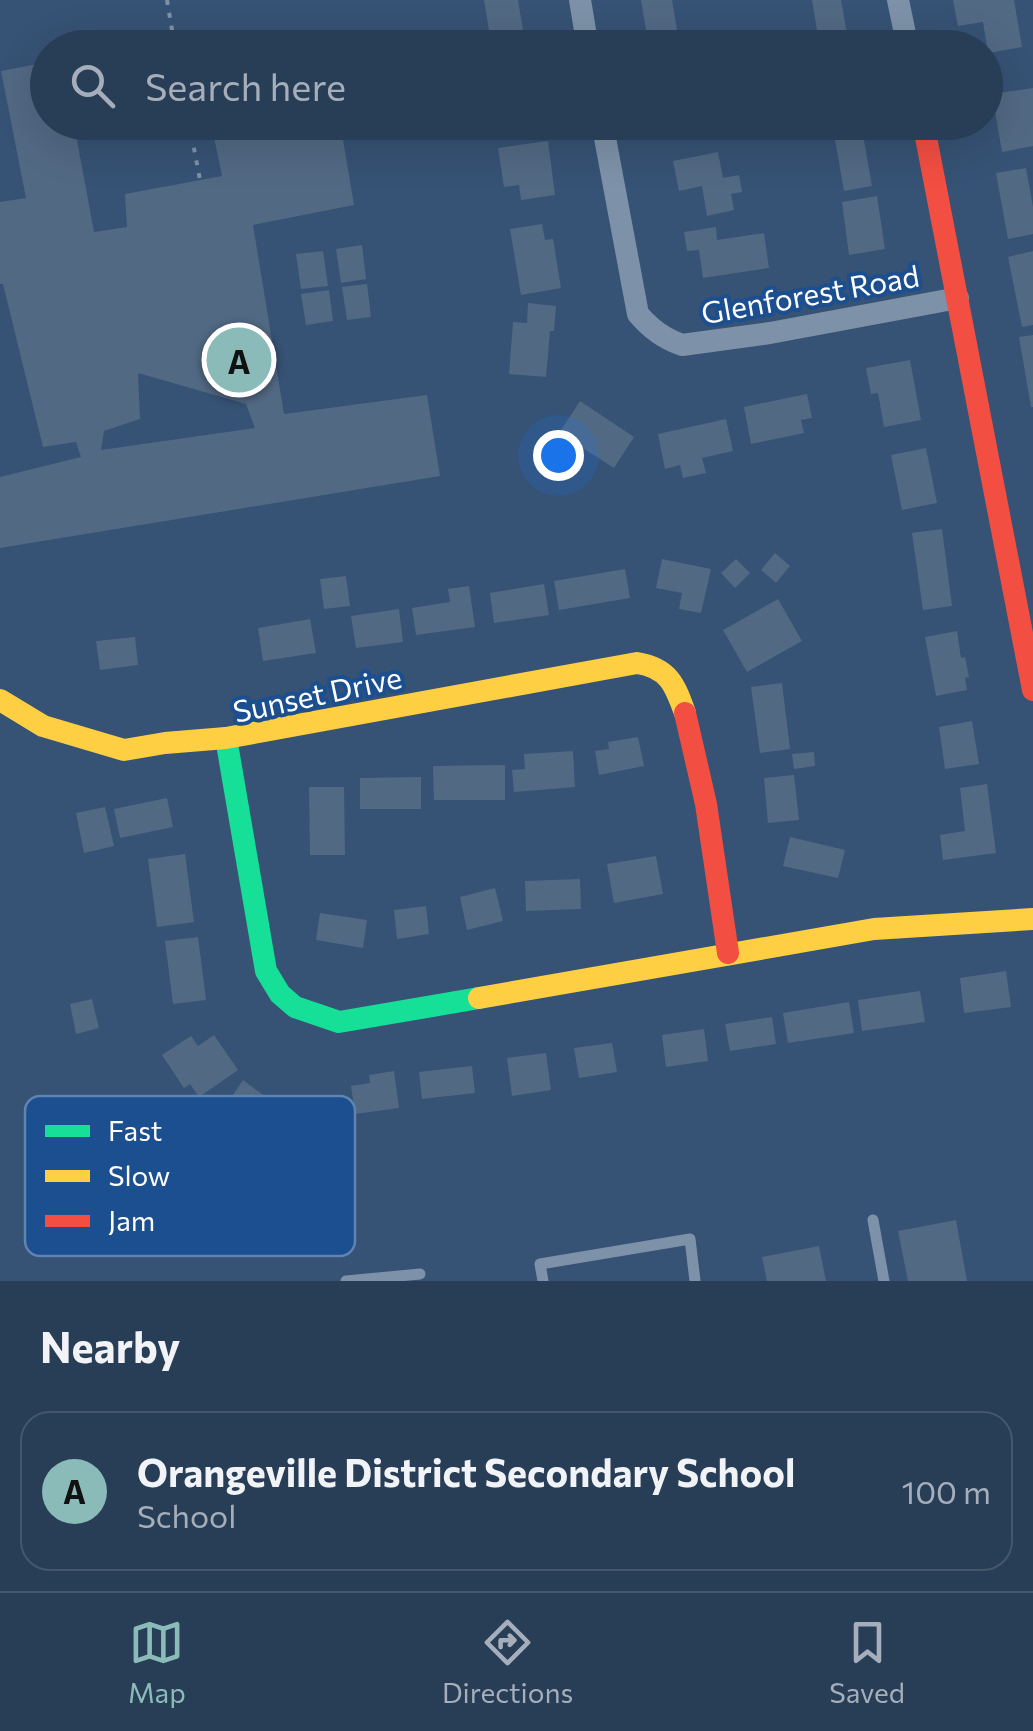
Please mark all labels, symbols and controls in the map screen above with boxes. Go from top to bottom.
search box [30,30,1003,140]
icon: search [65,58,120,113]
text: Search here [145,62,346,109]
street label: Glenforest Road [698,256,922,330]
pin: A [206,322,272,398]
your location [533,430,584,481]
street label: Sunset Drive [229,657,405,729]
legend [25,1096,355,1256]
text: Fast [108,1113,162,1147]
text: Slow [108,1158,170,1192]
text: Jam [108,1203,155,1237]
text: Nearby [40,1320,180,1372]
text: Orangeville District Secondary School [137,1448,795,1495]
text: A [63,1471,86,1511]
text: 100 m [902,1471,991,1511]
text: School [137,1495,236,1535]
tab: Map [128,1615,186,1709]
tab: Directions [442,1615,573,1709]
tab: Saved [829,1615,905,1709]

